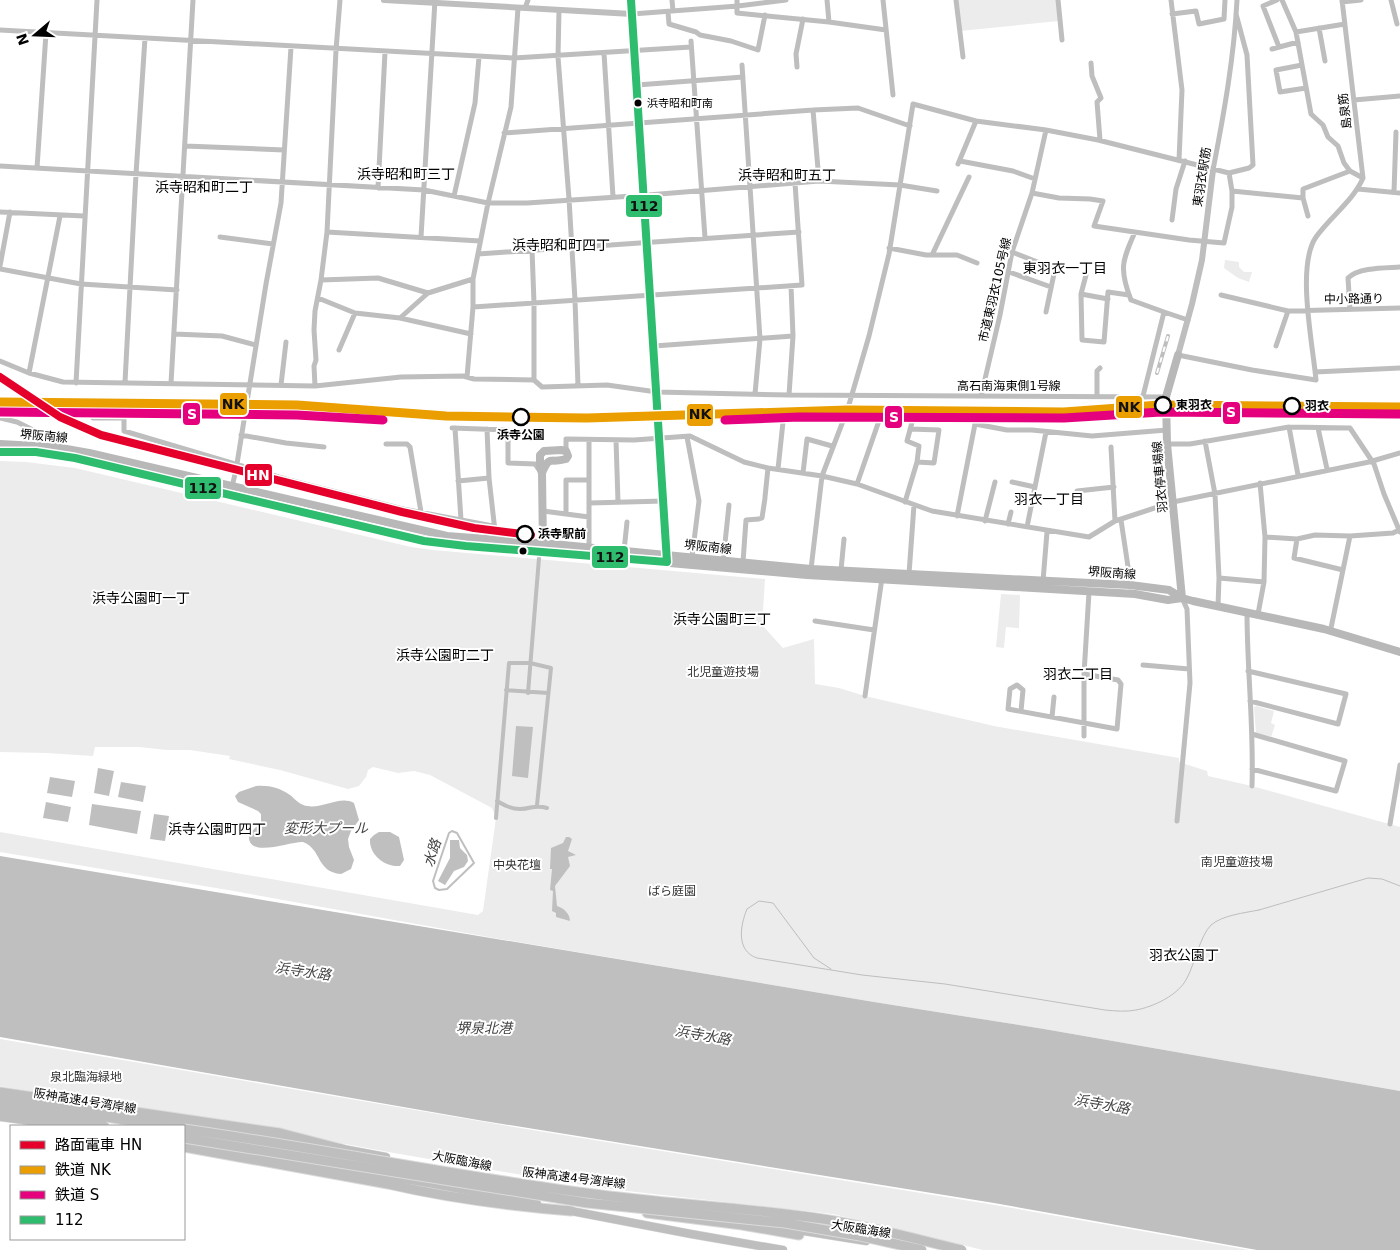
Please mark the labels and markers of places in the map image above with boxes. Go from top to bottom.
place label: 浜寺昭和町南 [647,97,713,110]
marker: 浜寺昭和町南 [633,98,643,108]
marker: 東羽衣 [1154,396,1172,414]
marker: 羽衣 [1283,397,1301,415]
place label: 東羽衣 [1176,398,1212,412]
place label: 羽衣 [1305,399,1329,413]
marker: 浜寺公園 [512,408,530,426]
place label: 浜寺公園 [497,428,545,442]
marker: 浜寺駅前 [516,525,534,543]
place label: 浜寺駅前 [538,527,586,541]
unlabelled marker [518,546,528,556]

